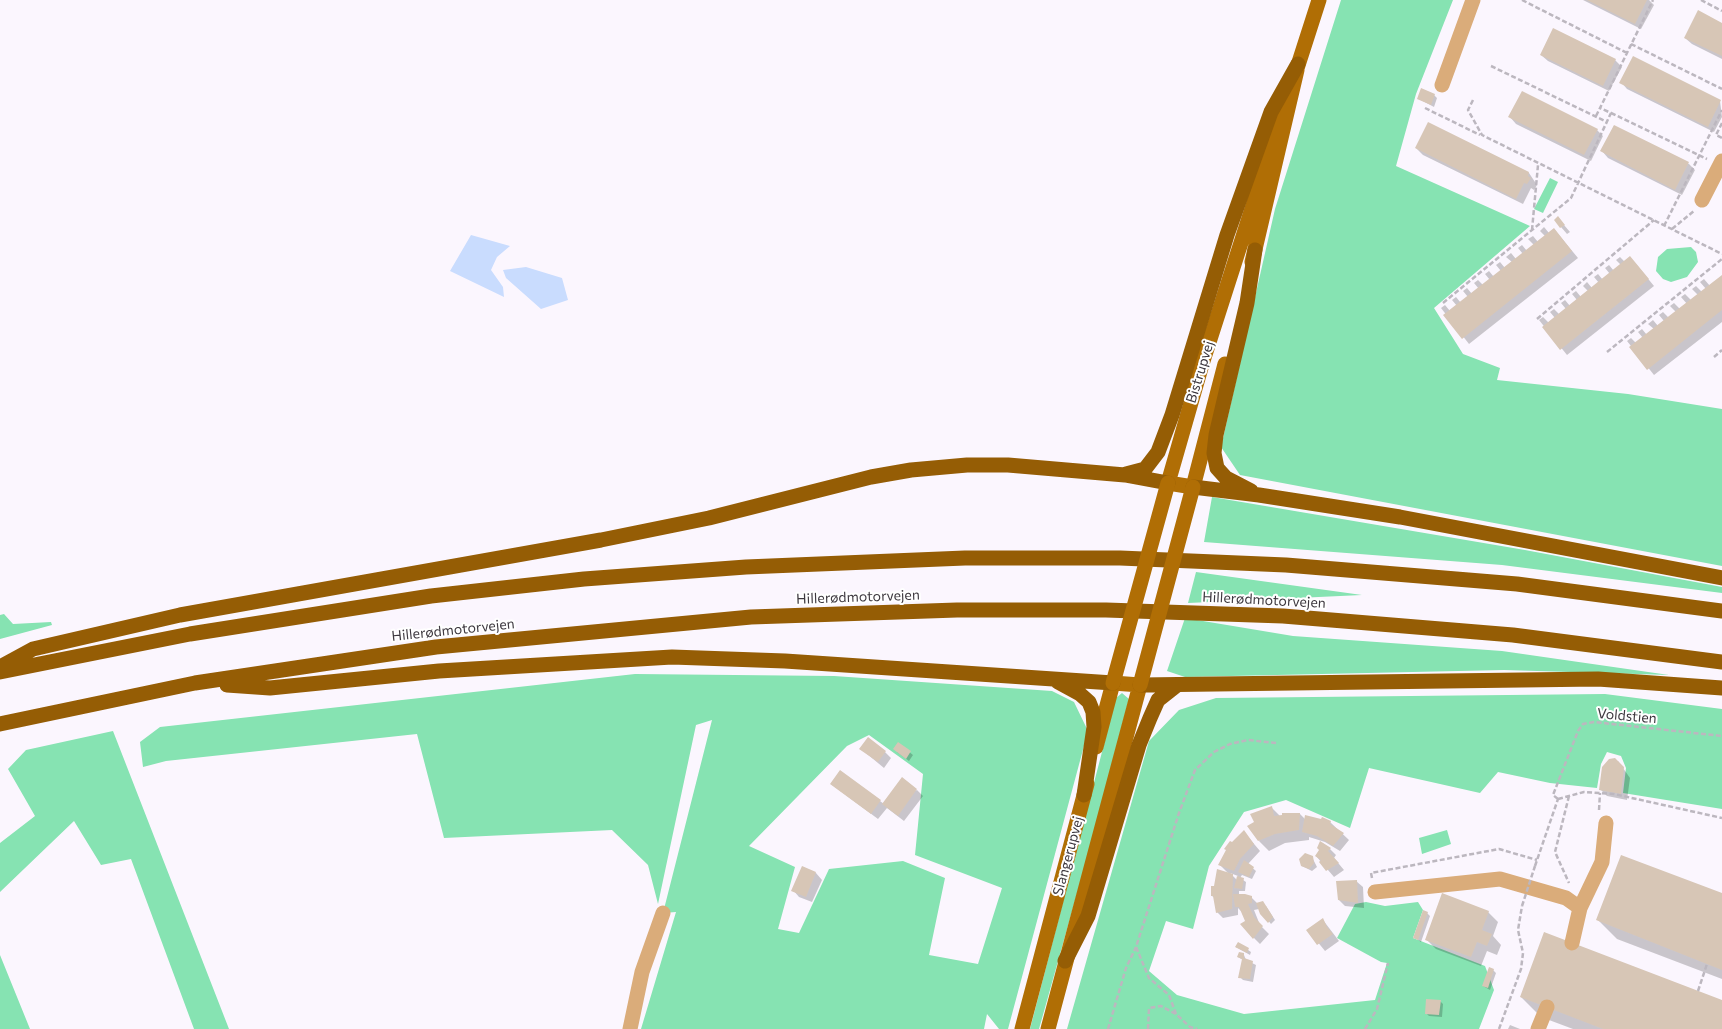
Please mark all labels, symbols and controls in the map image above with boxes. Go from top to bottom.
street label: Bistrupvej [1183,339,1217,405]
street label: Hillerødmotorvejen [796,586,920,608]
street label: Hillerødmotorvejen [1202,588,1326,612]
street label: Hillerødmotorvejen [391,615,515,645]
street label: Voldstien [1597,705,1657,727]
street label: Slangerupvej [1049,815,1087,897]

